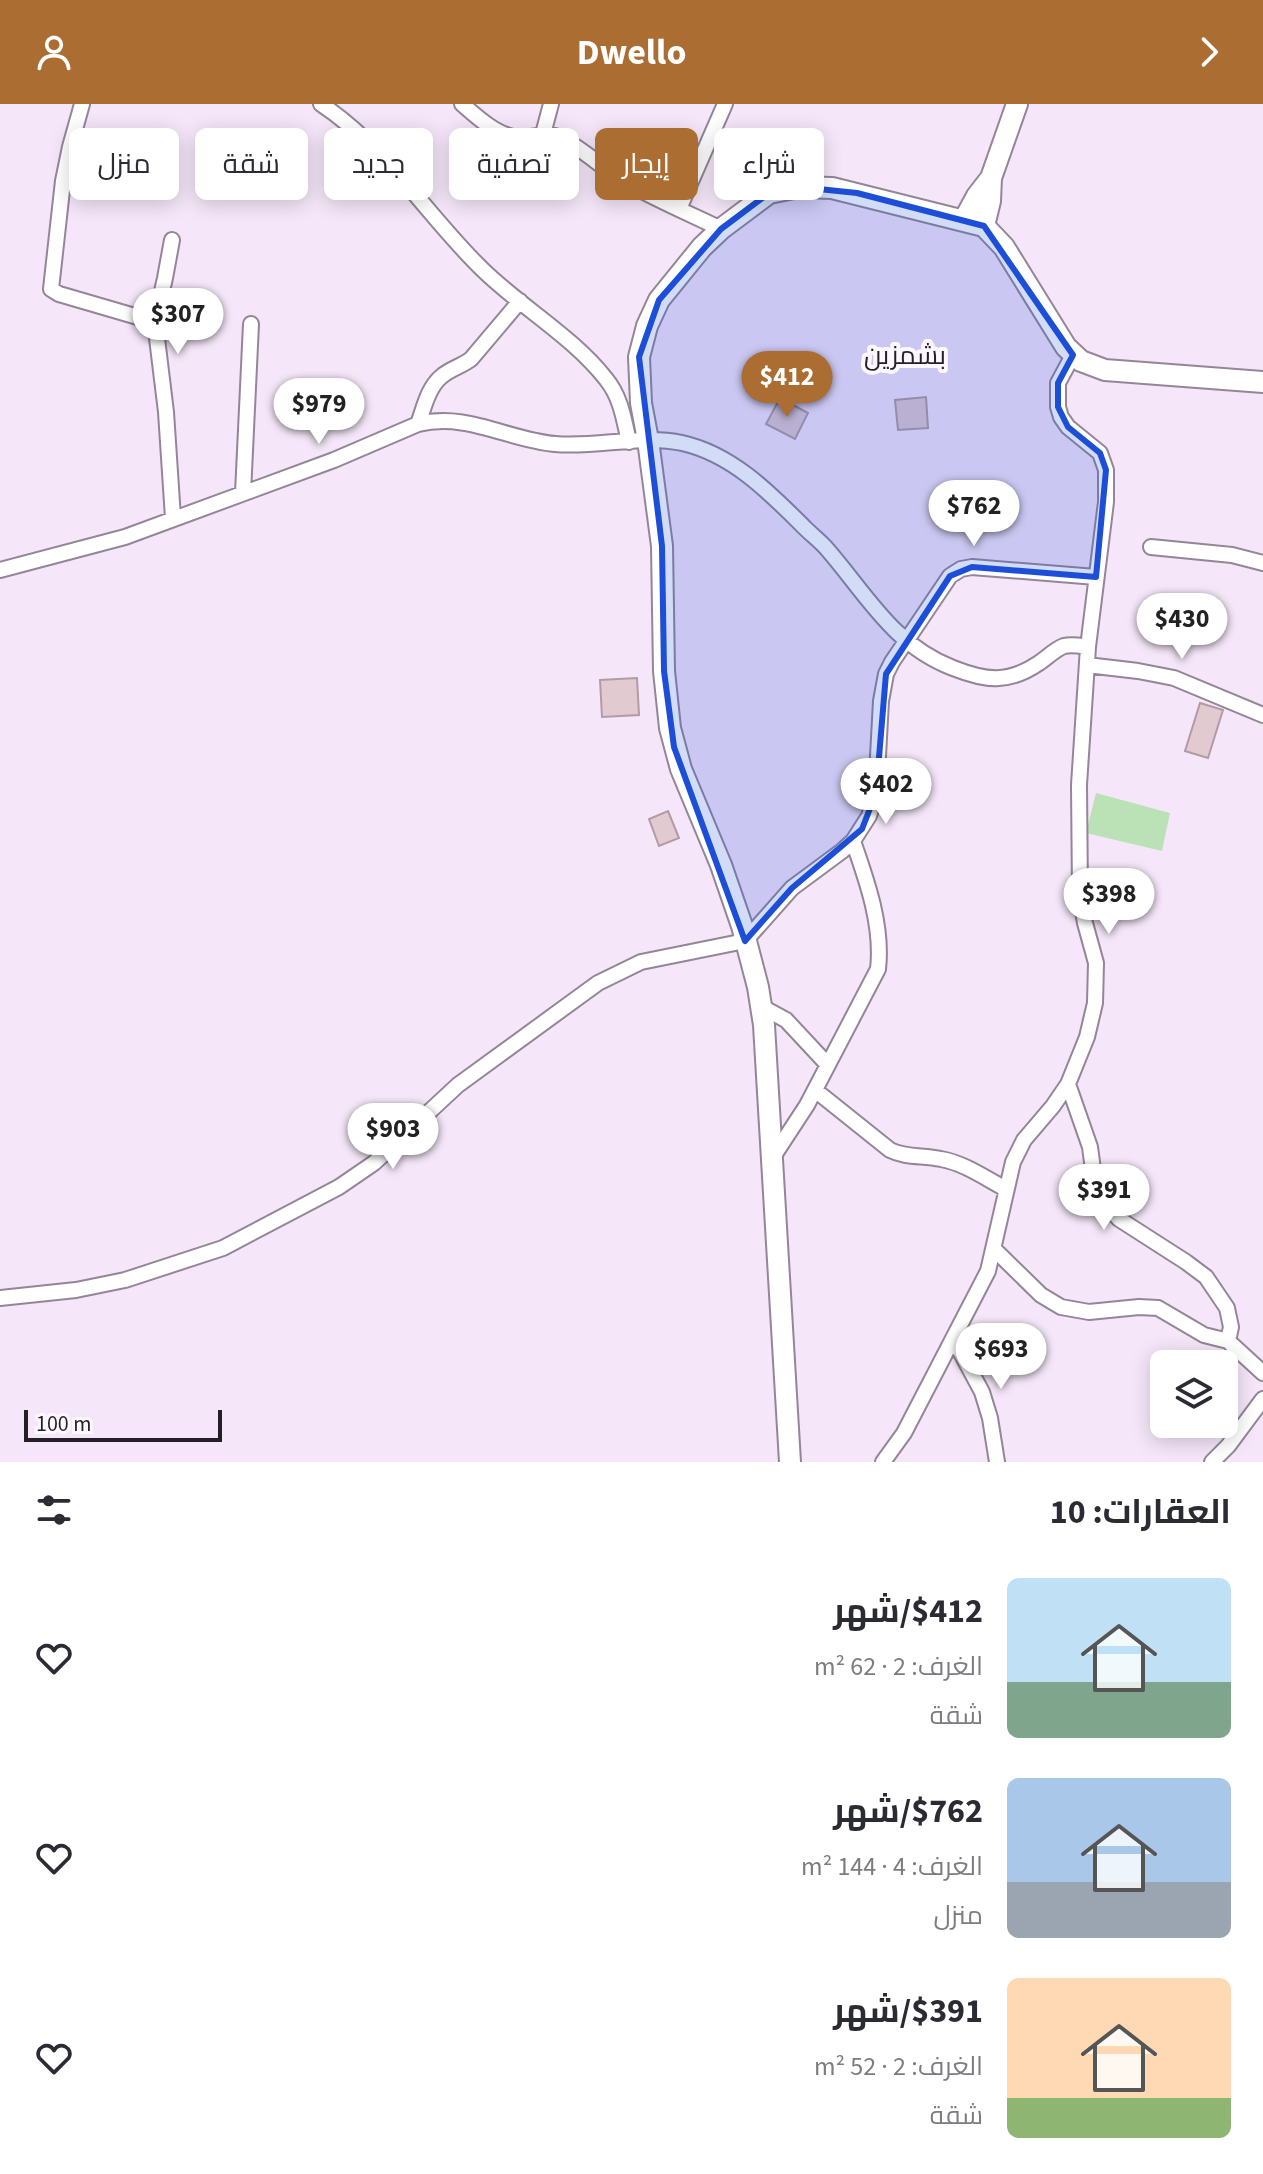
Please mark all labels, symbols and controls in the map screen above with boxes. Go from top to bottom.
text: Dwello [577,27,686,78]
icon: person [32,30,76,74]
icon: forward [1187,30,1231,74]
chip: منزل [69,128,179,200]
chip: شقة [195,128,308,200]
chip: جديد [324,128,433,200]
chip: تصفية [449,128,579,200]
chip: إيجار [595,128,698,200]
chip: شراء [714,128,824,200]
pin: $307 [131,288,225,356]
text: $307 [151,295,205,332]
district label: بشمزين [864,337,946,374]
pin: $412 [740,351,834,419]
text: $412 [760,358,814,395]
pin: $979 [272,378,366,446]
text: $979 [292,385,346,422]
pin: $762 [927,480,1021,548]
text: $762 [947,487,1001,524]
pin: $430 [1135,593,1229,661]
text: $430 [1155,600,1209,637]
pin: $402 [839,758,933,826]
text: $402 [859,765,913,802]
pin: $398 [1062,868,1156,936]
text: $398 [1082,875,1136,912]
pin: $903 [346,1103,440,1171]
text: $903 [366,1110,420,1147]
pin: $391 [1057,1164,1151,1232]
text: $391 [1077,1171,1131,1208]
pin: $693 [954,1323,1048,1391]
text: $693 [974,1330,1028,1367]
map controls [1150,1350,1238,1438]
button: layers [1150,1350,1238,1438]
scale bar [24,1406,222,1442]
text: 100 m [36,1408,91,1440]
icon: filters [32,1488,76,1532]
text: العقارات: 10 [1050,1488,1231,1537]
text: $412/شهر [833,1587,983,1636]
icon: home [1071,1610,1167,1706]
icon: heart [32,1636,76,1680]
text: الغرف: 2 · 62 m² [814,1648,983,1685]
text: شقة [930,1697,983,1734]
text: $762/شهر [833,1787,983,1836]
icon: home [1071,1810,1167,1906]
icon: heart [32,1836,76,1880]
text: الغرف: 4 · 144 m² [801,1848,983,1885]
text: منزل [934,1897,983,1934]
text: $391/شهر [833,1987,983,2036]
icon: home [1071,2010,1167,2106]
icon: heart [32,2036,76,2080]
text: الغرف: 2 · 52 m² [814,2048,983,2085]
text: شقة [930,2097,983,2134]

